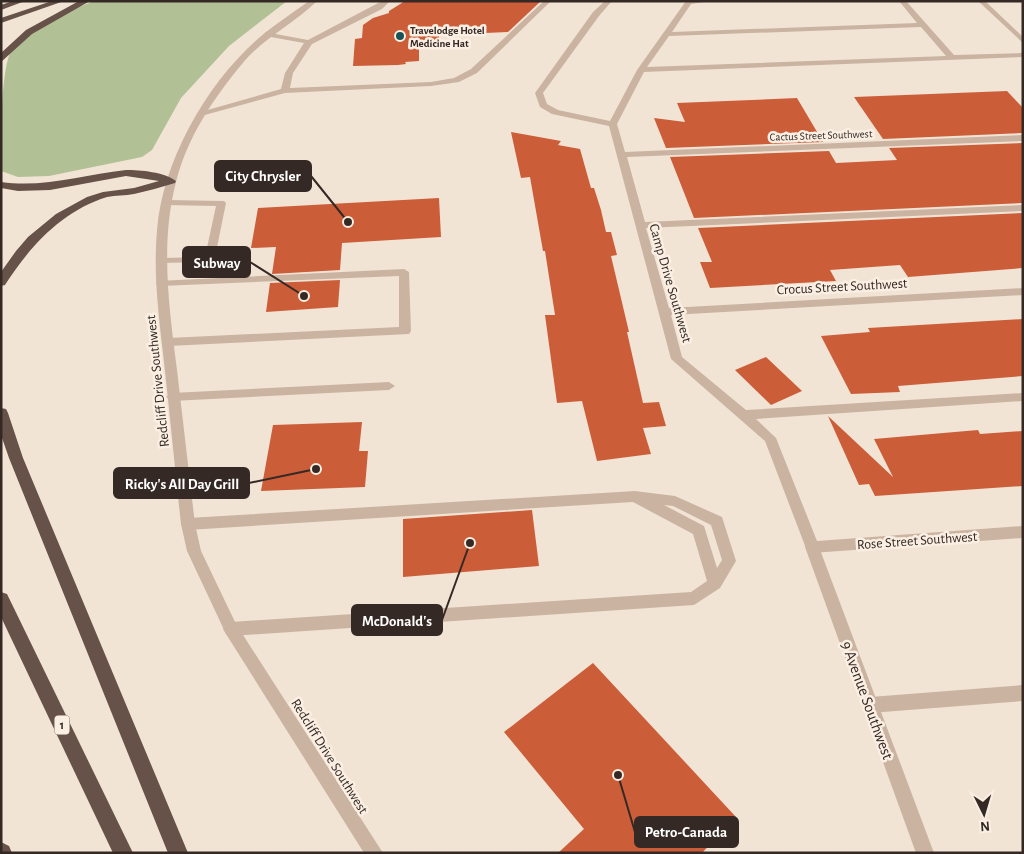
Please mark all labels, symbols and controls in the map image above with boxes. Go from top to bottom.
place label: Travelodge Hotel Medicine Hat [410,25,485,49]
marker: Travelodge Hotel Medicine Hat [394,30,406,42]
street label: Cactus Street Southwest [770,128,873,143]
callout: City Chrysler [215,161,311,191]
text: City Chrysler [225,169,302,184]
street label: Camp Drive Southwest [646,222,694,345]
callout: Subway [183,247,250,277]
text: Subway [193,256,241,271]
street label: Crocus Street Southwest [776,277,908,297]
street label: Redcliff Drive Southwest [144,314,172,448]
callout: Ricky's All Day Grill [114,468,249,498]
text: Ricky's All Day Grill [125,477,239,492]
street label: Rose Street Southwest [856,530,978,552]
callout: McDonald's [352,605,442,635]
text: McDonald's [362,614,432,629]
street label: 9 Avenue Southwest [838,639,896,762]
street label: Redcliff Drive Southwest [288,697,370,817]
road number: 1 [54,716,70,734]
north arrow [959,789,1009,839]
callout: Petro-Canada [635,817,738,847]
text: N [980,819,991,833]
text: Petro-Canada [645,825,727,840]

